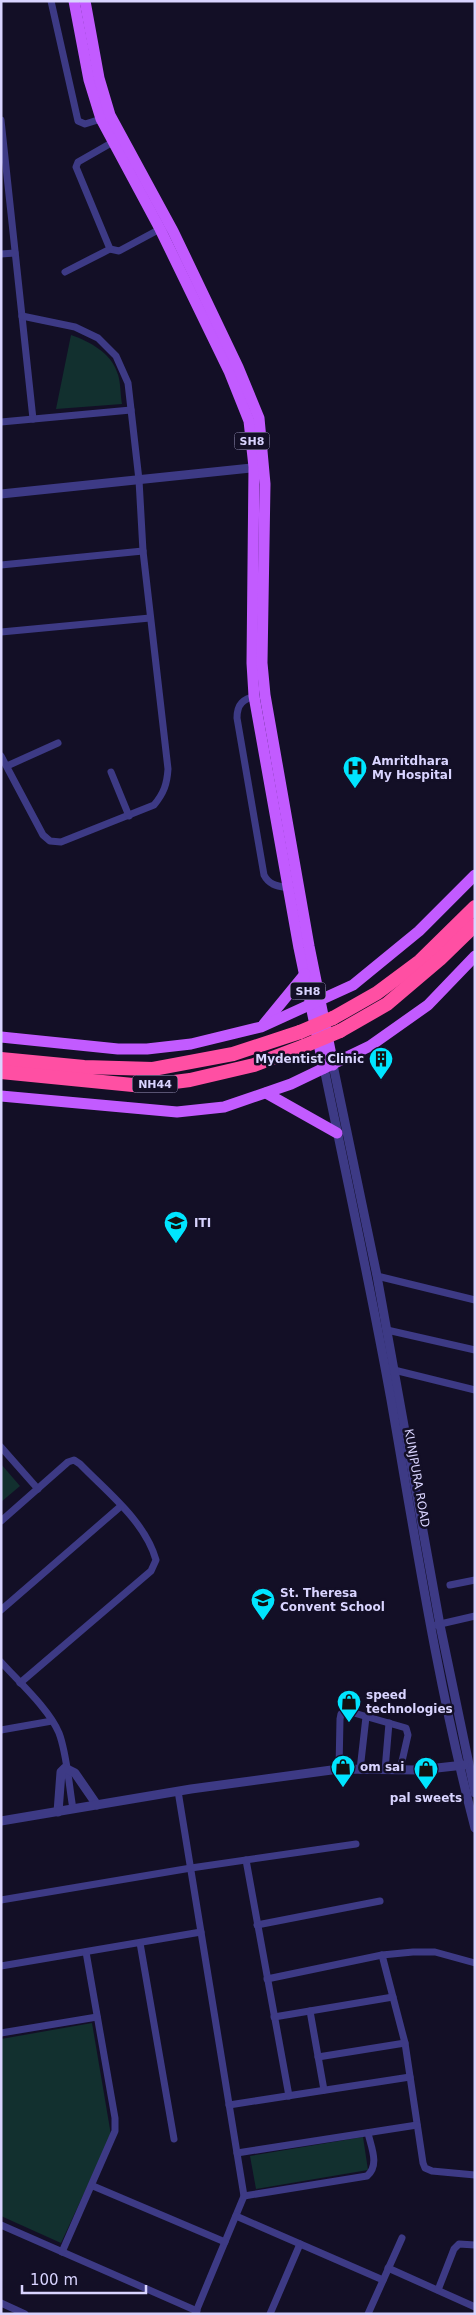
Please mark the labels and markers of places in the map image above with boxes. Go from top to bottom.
place label: Amritdhara My Hospital [372,754,452,782]
hospital icon: Amritdhara My Hospital [342,755,368,789]
building icon: Mydentist Clinic [368,1046,394,1080]
place label: Mydentist Clinic [255,1052,364,1066]
school or university icon: ITI [163,1210,189,1244]
place label: ITI [194,1216,211,1230]
place label: St. Theresa Convent School [280,1586,385,1614]
school or university icon: St. Theresa Convent School [250,1587,276,1621]
place label: speed technologies [366,1688,453,1716]
shop icon: speed technologies [336,1689,362,1723]
shop icon: om sai [330,1754,356,1788]
shop icon: pal sweets [413,1756,439,1790]
place label: om sai [360,1760,404,1774]
place label: pal sweets [390,1791,462,1805]

